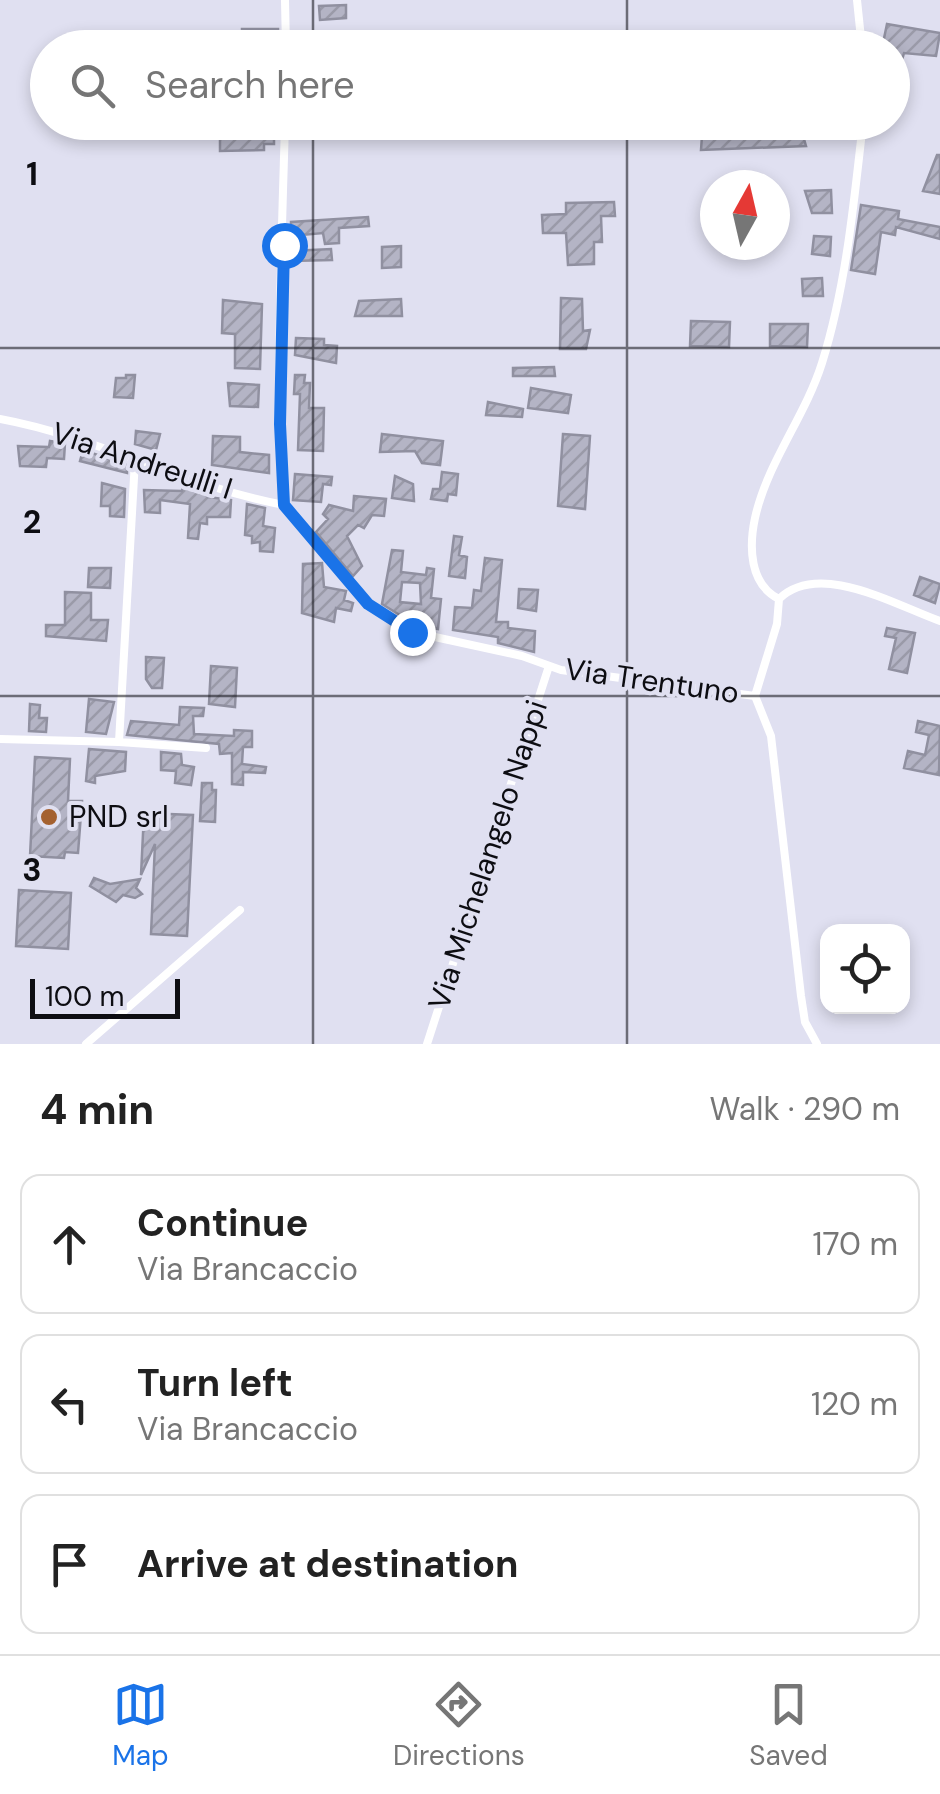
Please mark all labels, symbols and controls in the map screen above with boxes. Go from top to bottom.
search box [30,30,910,140]
icon: search [65,58,120,113]
text: Search here [145,60,355,110]
text: 1 [26,153,38,195]
north arrow [700,170,790,260]
route start [262,223,308,269]
street label: Via Andreulli I [47,413,238,508]
text: 2 [23,501,41,543]
route end [390,610,436,656]
street label: Via Trentuno [562,649,742,712]
street label: Via Michelangelo Nappi [419,695,556,1015]
place label: PND srl [69,797,169,836]
marker: PND srl [38,806,60,828]
text: 3 [22,849,42,891]
map controls [820,924,910,1014]
button: locate [820,924,910,1014]
scale bar [30,974,180,1018]
text: 100 m [45,978,124,1015]
text: 4 min [40,1082,154,1137]
text: Walk · 290 m [709,1088,900,1130]
text: Continue [137,1198,308,1248]
icon: ahead [42,1217,97,1272]
text: 170 m [812,1223,898,1265]
text: Via Brancaccio [137,1248,358,1290]
text: Turn left [137,1358,293,1408]
icon: left [42,1377,97,1432]
text: 120 m [811,1383,898,1425]
text: Via Brancaccio [137,1408,358,1450]
icon: arrive [42,1537,97,1592]
text: Arrive at destination [137,1539,519,1589]
tab: Map [112,1677,169,1774]
tab: Directions [393,1677,525,1774]
tab: Saved [749,1677,828,1774]

